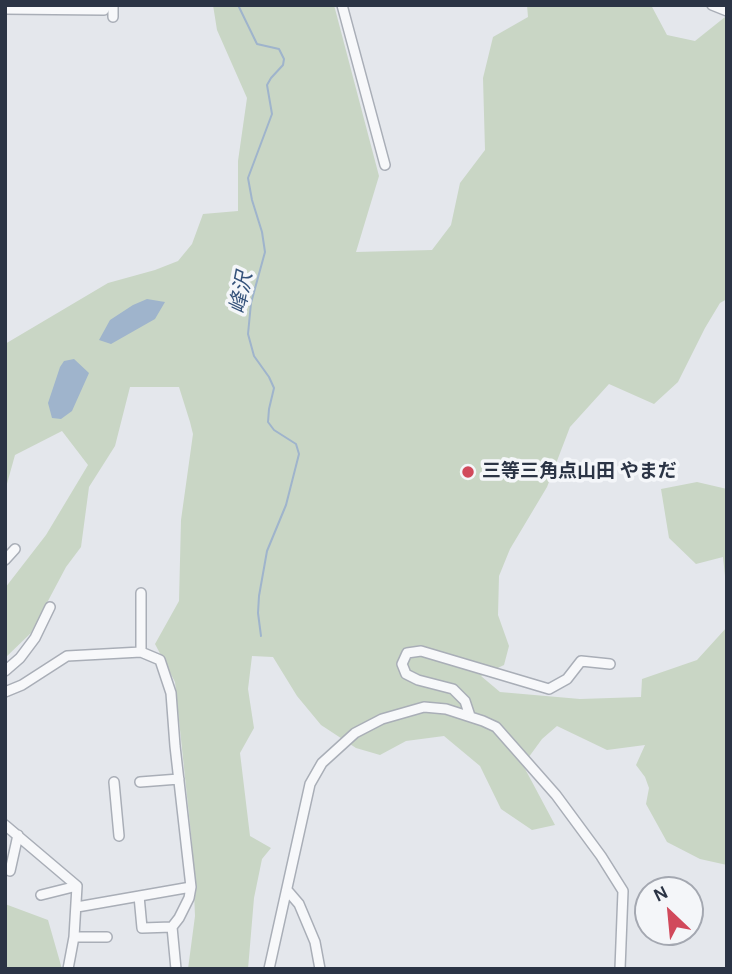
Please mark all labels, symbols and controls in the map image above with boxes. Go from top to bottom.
water label: 峰沢 [226,270,258,316]
place label: 三等三角点山田 やまだ [482,461,677,483]
marker: 三等三角点山田 やまだ [460,464,476,480]
north arrow [634,876,704,946]
text: N [650,881,672,907]

